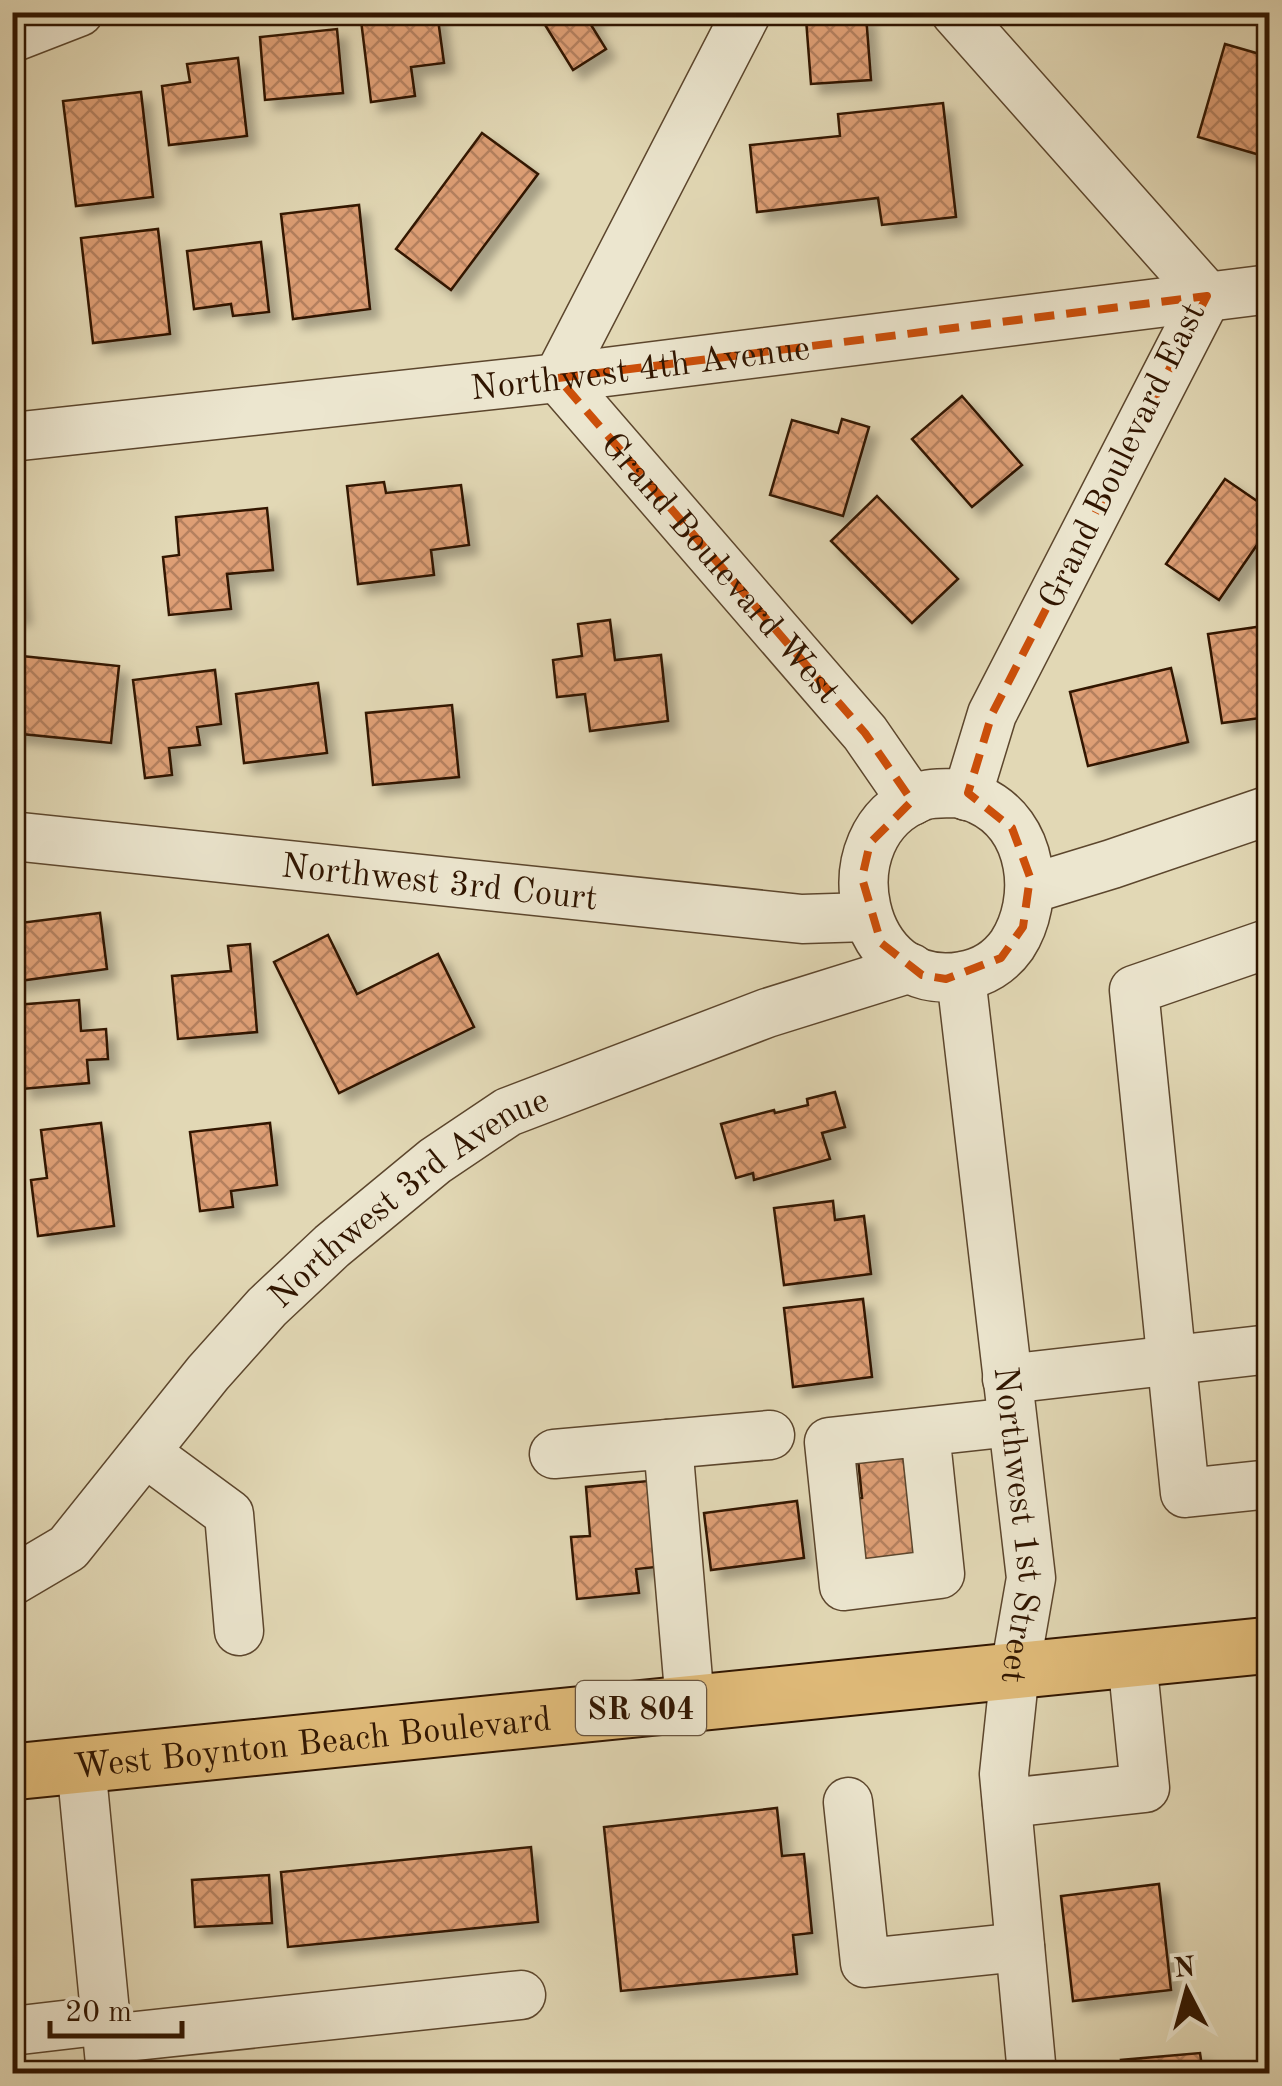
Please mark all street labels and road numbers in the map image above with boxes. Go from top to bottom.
street label: Grand Boulevard East [1034,298,1213,615]
street label: Northwest 4th Avenue [469,332,812,407]
street label: Grand Boulevard West [594,427,846,711]
street label: Northwest 3rd Court [280,849,599,917]
street label: Northwest 3rd Avenue [263,1083,554,1315]
street label: Northwest 1st Street [987,1365,1046,1685]
road number: SR 804 [576,1681,706,1735]
street label: West Boynton Beach Boulevard [72,1703,553,1786]

